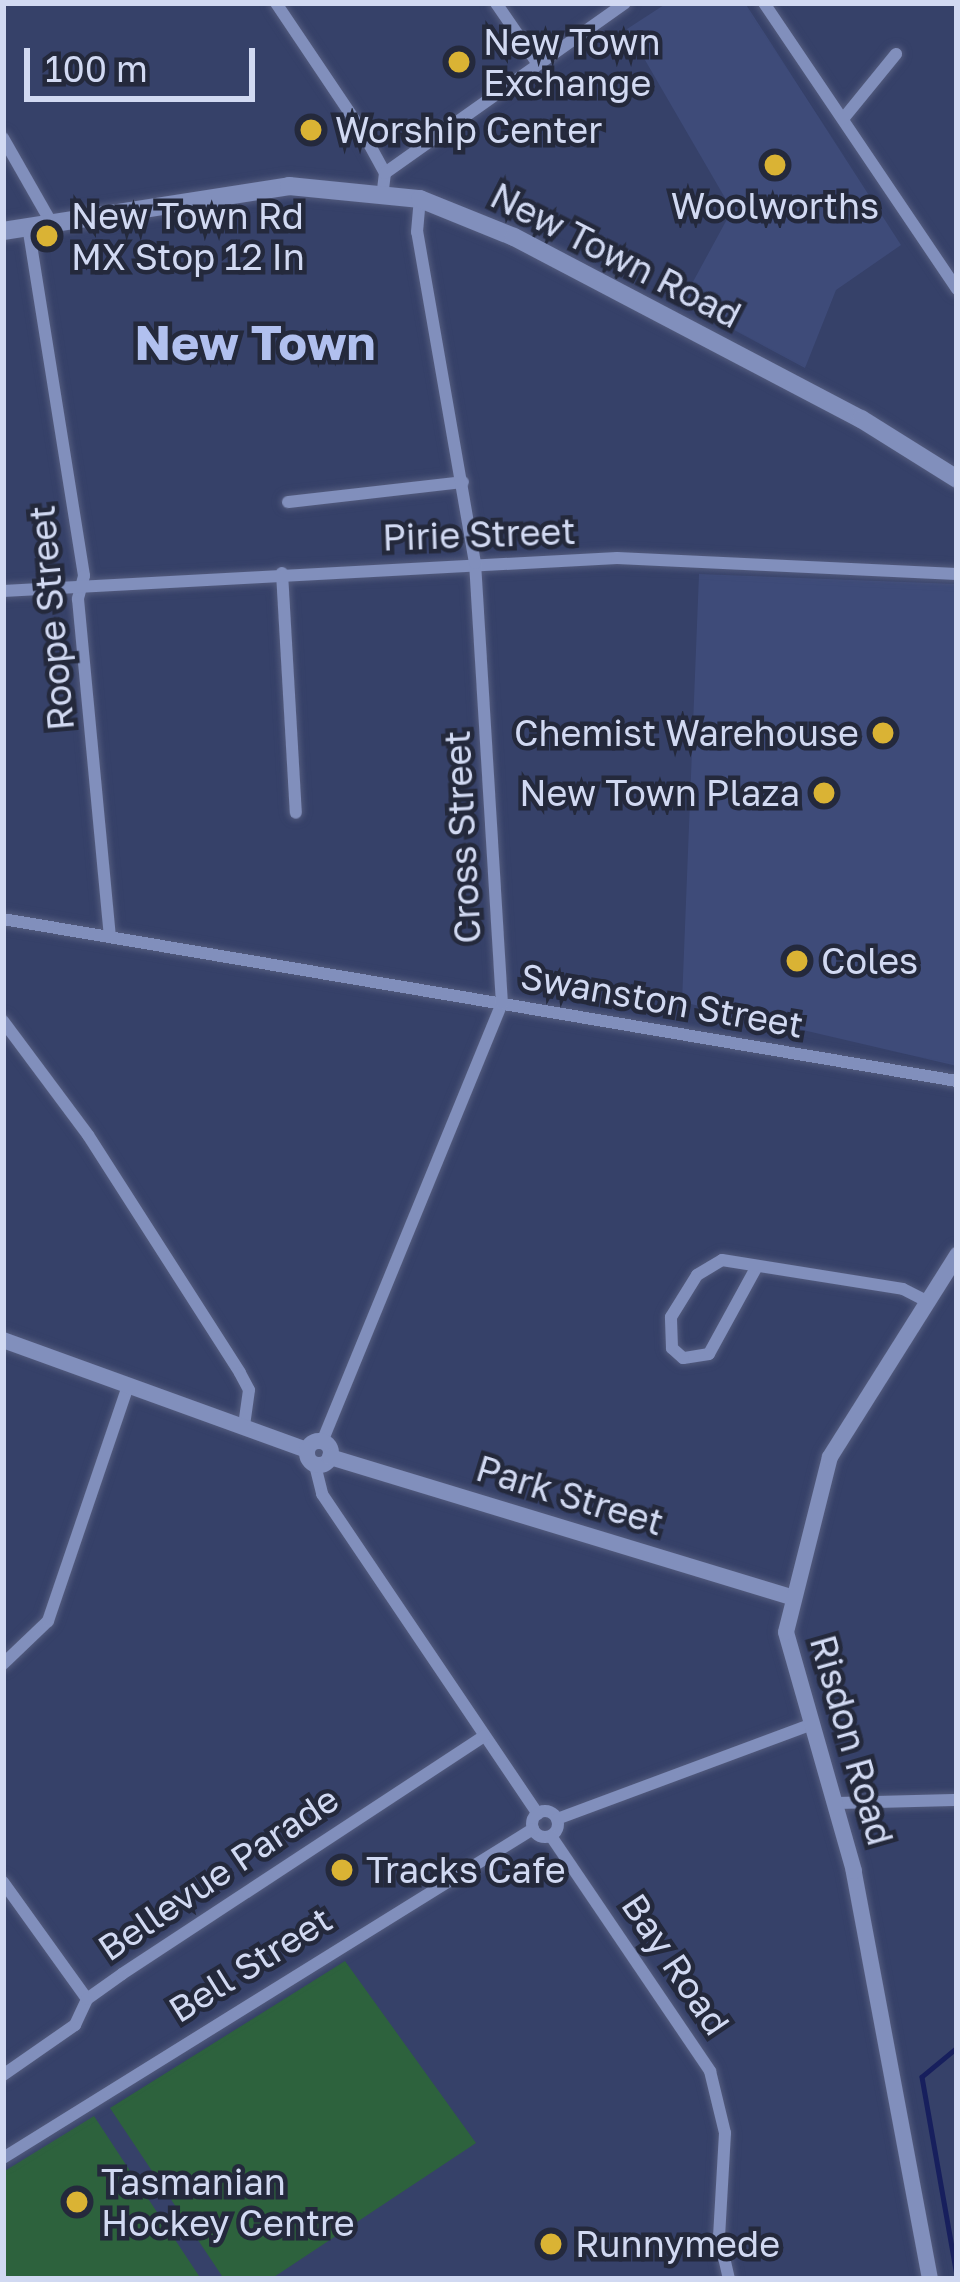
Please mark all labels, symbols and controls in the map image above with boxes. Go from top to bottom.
place label: New Town Exchange [483,19,661,104]
scale bar [30,24,261,98]
text: 100 m [45,47,148,90]
marker: New Town Exchange [446,49,472,75]
place label: Worship Center [335,108,602,152]
marker: Worship Center [298,117,324,143]
marker: Woolworths [762,152,788,178]
street label: New Town Road [484,173,748,337]
place label: Woolworths [671,184,879,228]
place label: New Town Rd MX Stop 12 In [71,193,305,278]
marker: New Town Rd MX Stop 12 In [34,223,60,249]
district label: New Town [134,314,376,372]
street label: Roope Street [20,504,82,732]
street label: Pirie Street [382,509,576,559]
place label: Chemist Warehouse [514,711,859,755]
marker: Chemist Warehouse [870,720,896,746]
street label: Cross Street [435,729,489,945]
place label: New Town Plaza [519,771,800,815]
marker: New Town Plaza [811,780,837,806]
place label: Coles [821,939,918,983]
marker: Coles [784,948,810,974]
street label: Swanston Street [517,954,807,1046]
street label: Park Street [471,1446,669,1544]
street label: Risdon Road [801,1630,903,1850]
street label: Bellevue Parade [90,1777,346,1969]
place label: Tracks Cafe [366,1848,566,1892]
marker: Tracks Cafe [329,1857,355,1883]
street label: Bay Road [613,1885,739,2043]
street label: Bell Street [161,1897,339,2031]
place label: Tasmanian Hockey Centre [101,2159,355,2244]
marker: Tasmanian Hockey Centre [64,2189,90,2215]
place label: Runnymede [575,2222,780,2266]
marker: Runnymede [538,2231,564,2257]

